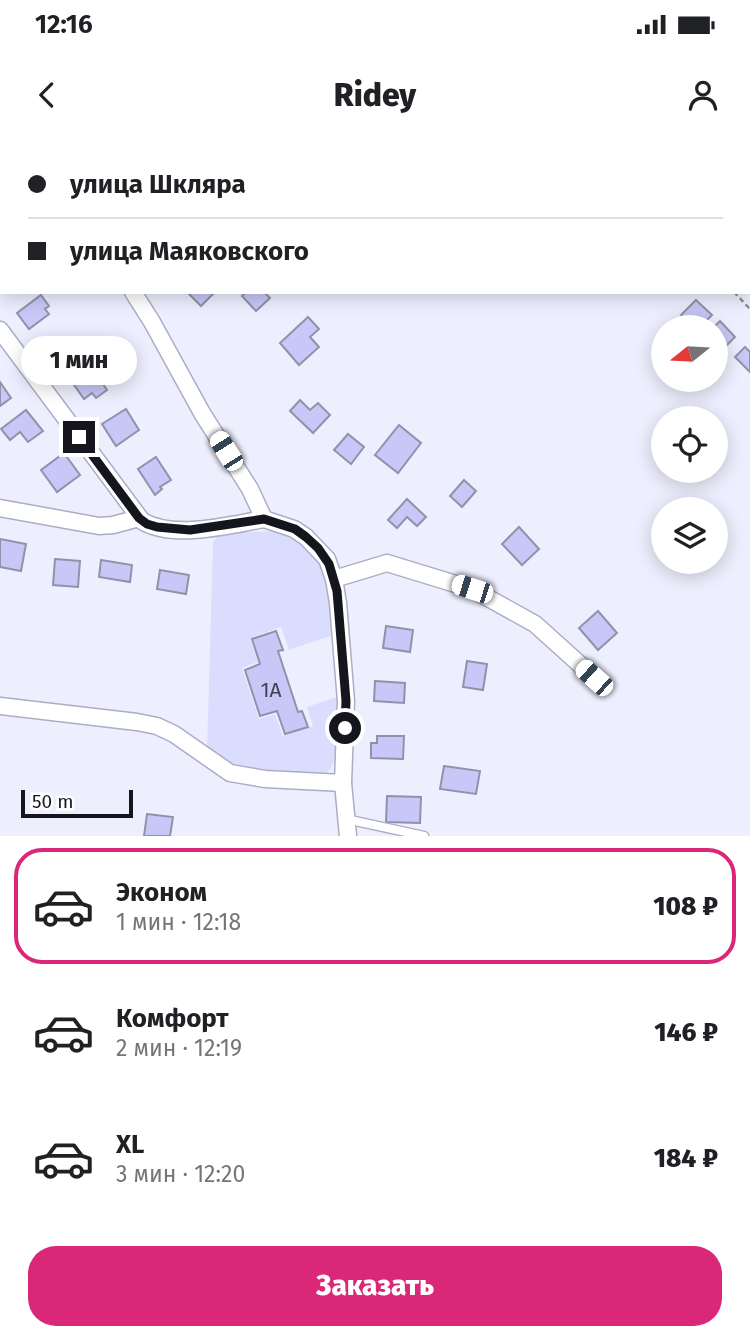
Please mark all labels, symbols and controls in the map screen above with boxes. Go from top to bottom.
text: 12:16 [35,9,93,40]
icon: back [28,76,66,114]
text: Ridey [334,76,416,114]
icon: person [684,76,722,114]
text: улица Шкляра [70,169,246,200]
text: улица Маяковского [70,236,309,267]
north arrow [651,315,728,392]
map controls [651,315,728,574]
callout: 1 мин [21,336,137,384]
text: 1 мин [50,346,108,374]
button: locate [651,406,728,483]
route end [63,421,95,453]
car [206,428,247,474]
button: layers [651,497,728,574]
car [449,573,496,605]
car [572,656,617,700]
house number: 1А [260,677,282,703]
route start [329,712,361,744]
scale bar [21,787,133,819]
text: 50 m [32,790,73,813]
icon: car [32,875,95,938]
text: Эконом [116,877,207,908]
text: 108 ₽ [653,891,718,922]
text: 1 мин · 12:18 [116,908,241,936]
icon: car [32,1001,95,1064]
text: Комфорт [116,1003,229,1034]
text: 146 ₽ [654,1017,718,1048]
text: 2 мин · 12:19 [116,1034,242,1062]
icon: car [32,1127,95,1190]
text: XL [116,1129,144,1160]
text: 184 ₽ [654,1143,718,1174]
text: 3 мин · 12:20 [116,1160,245,1188]
button: Заказать [28,1246,722,1326]

